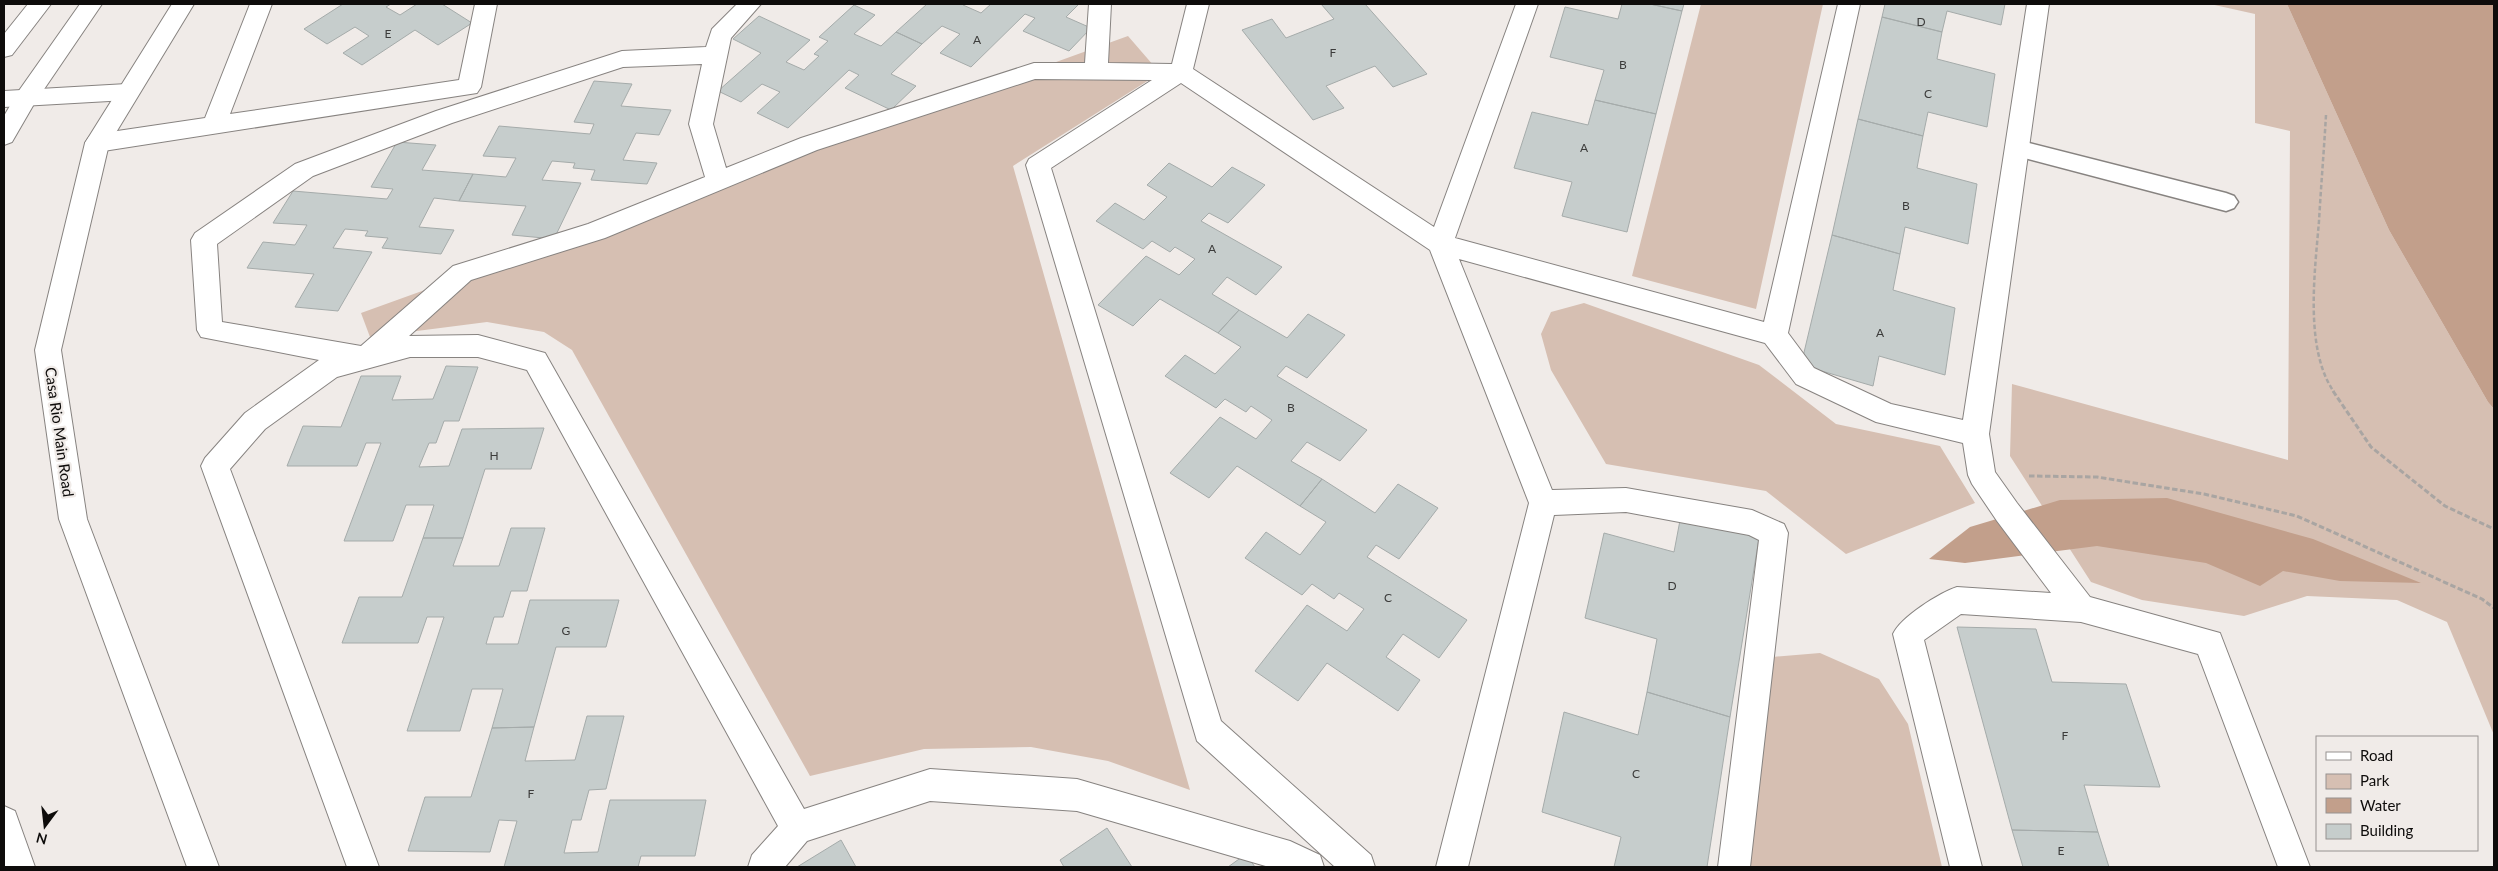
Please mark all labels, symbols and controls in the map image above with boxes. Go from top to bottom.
house number: D [1916,14,1926,29]
house number: E [385,26,392,41]
house number: A [973,32,982,47]
house number: F [1330,45,1337,60]
house number: B [1619,57,1627,72]
house number: C [1924,86,1932,101]
house number: A [1580,140,1589,155]
house number: B [1902,198,1910,213]
house number: A [1208,241,1217,256]
house number: A [1876,325,1885,340]
street label: Casa Rio Main Road [42,366,78,498]
house number: B [1287,400,1295,415]
house number: H [489,448,499,463]
house number: D [1667,578,1677,593]
house number: C [1384,590,1392,605]
house number: G [562,623,571,638]
house number: F [2062,728,2069,743]
legend [2316,736,2478,851]
text: Road [2360,746,2393,764]
house number: C [1632,766,1640,781]
text: Park [2360,771,2390,789]
house number: F [528,786,535,801]
text: Water [2360,796,2401,814]
north arrow [20,801,70,851]
text: Building [2360,821,2413,839]
text: N [34,829,49,849]
house number: E [2058,843,2065,858]

